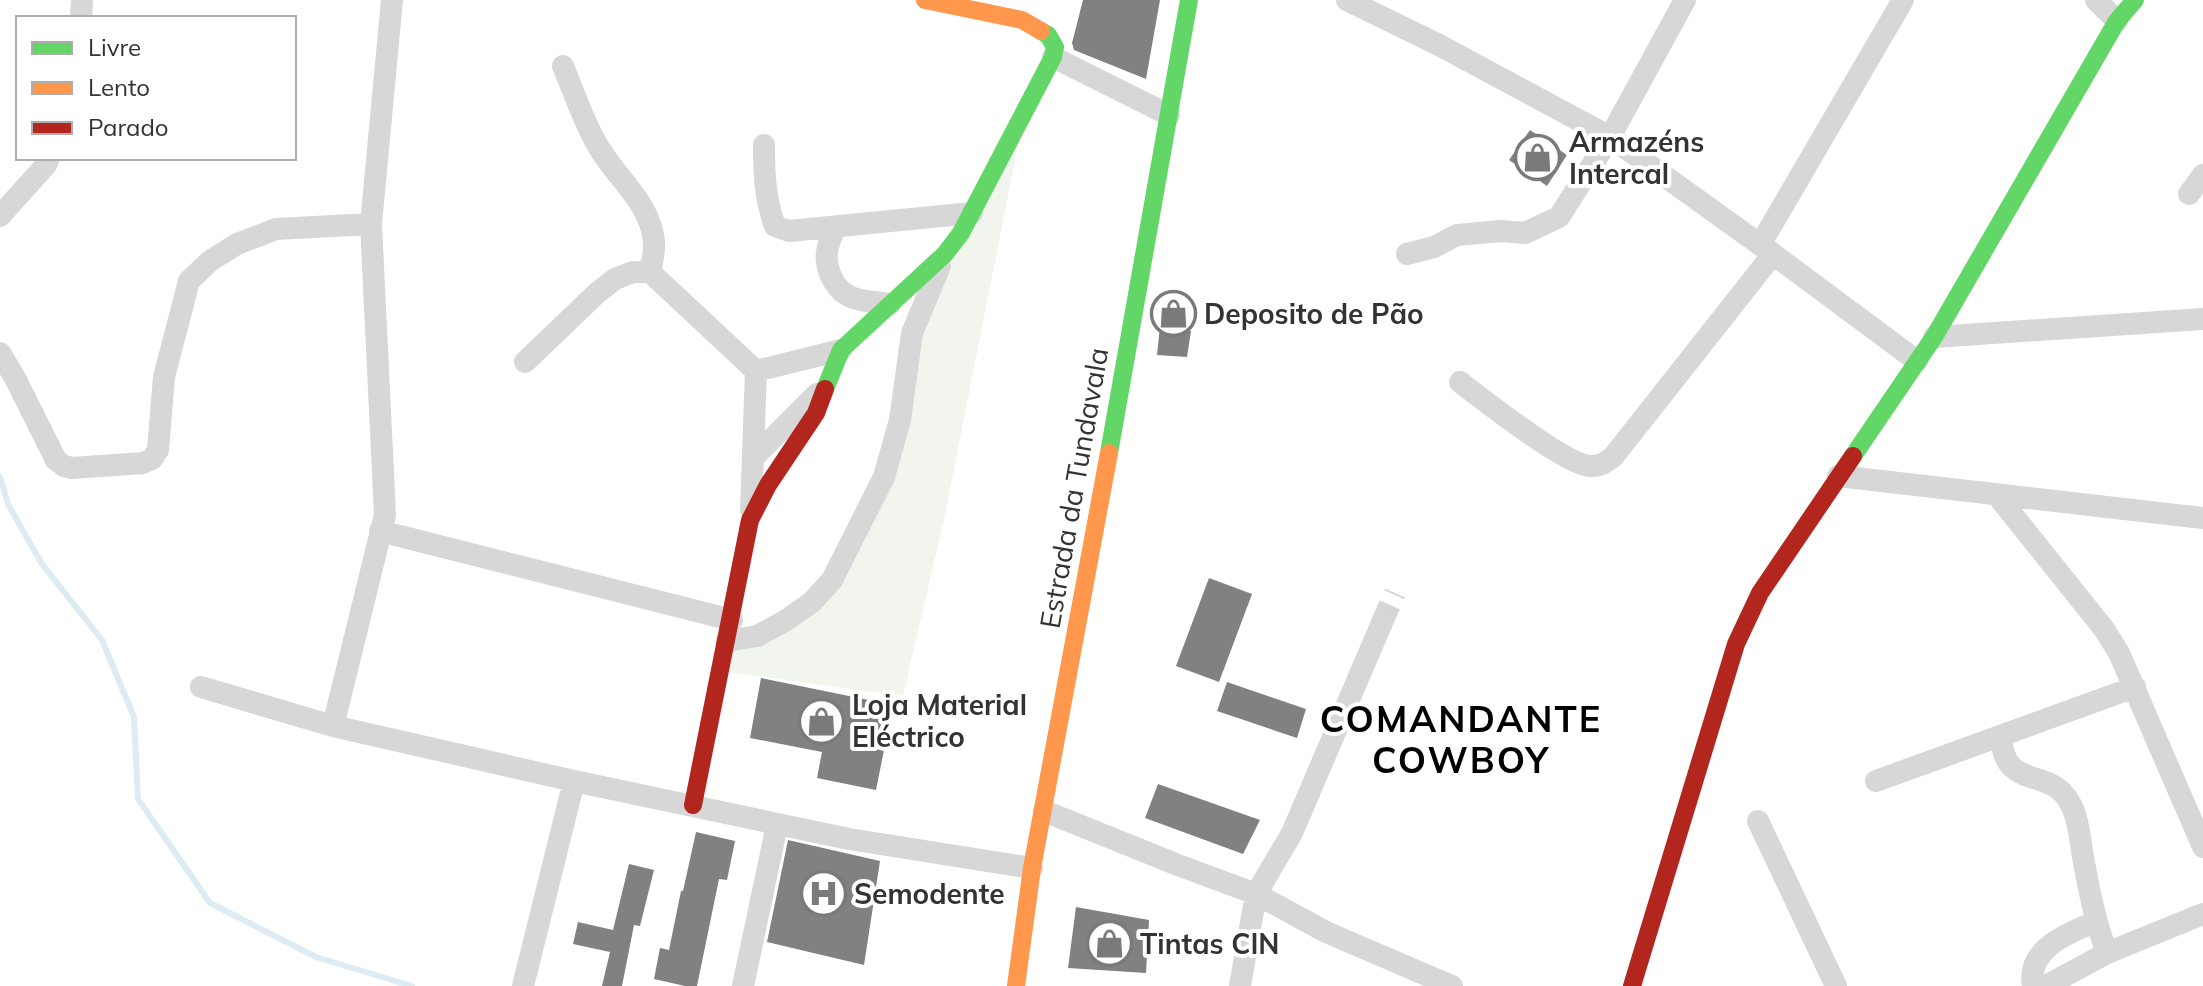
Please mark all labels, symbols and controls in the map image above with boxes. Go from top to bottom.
legend [16,16,296,160]
text: Livre [88,32,141,62]
text: Lento [88,72,150,102]
text: Parado [88,112,169,142]
place label: Armazéns Intercal [1569,124,1704,191]
shop icon: Armazéns Intercal [1514,134,1562,182]
shop icon: Deposito de Pão [1149,290,1197,338]
place label: Deposito de Pão [1204,296,1424,331]
street label: Estrada da Tundavala [1032,345,1115,631]
place label: Loja Material Eléctrico [852,687,1027,754]
district label: COMANDANTE COWBOY [1320,696,1602,782]
shop icon: Loja Material Eléctrico [797,697,845,745]
hospital icon: Semodente [799,870,847,918]
place label: Semodente [854,876,1005,911]
shop icon: Tintas CIN [1085,920,1133,968]
place label: Tintas CIN [1140,926,1279,961]

